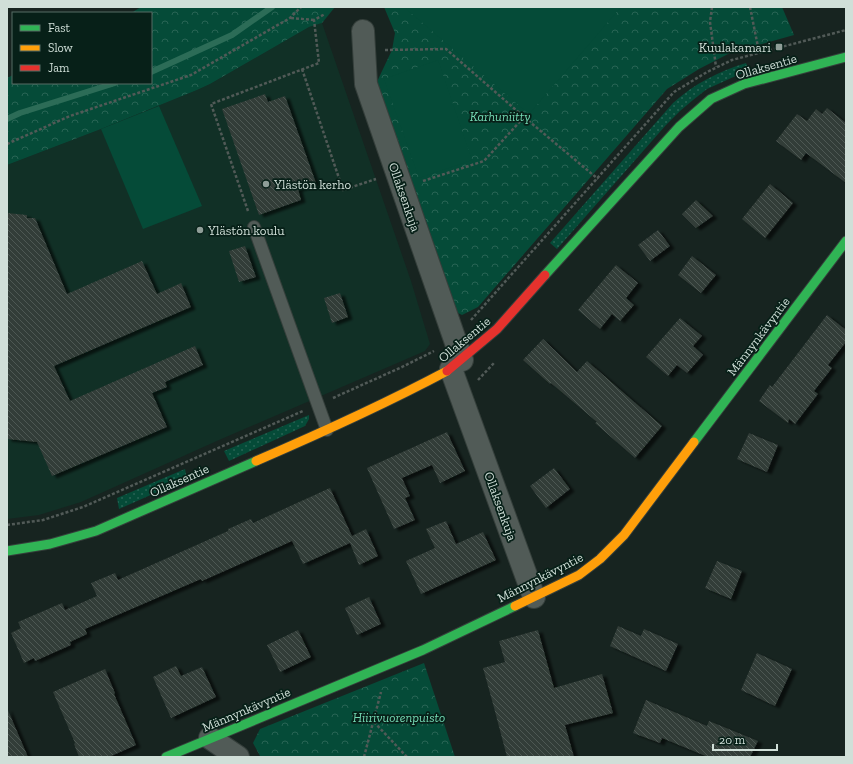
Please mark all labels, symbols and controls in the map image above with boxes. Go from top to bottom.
legend [12,12,152,84]
text: Fast [48,21,71,35]
place label: Kuulakamari [699,40,771,55]
text: Slow [48,41,74,55]
marker: Kuulakamari [774,42,784,52]
street label: Ollaksentie [734,51,799,82]
text: Jam [48,61,70,75]
park label: Karhuniitty [470,109,530,124]
street label: Ollaksenkuja [385,161,424,235]
place label: Ylästön kerho [273,177,352,192]
marker: Ylästön kerho [261,179,271,189]
place label: Ylästön koulu [207,223,285,238]
marker: Ylästön koulu [195,225,205,235]
street label: Männynkävyntie [724,294,793,378]
street label: Ollaksentie [435,313,493,365]
street label: Ollaksentie [147,461,211,500]
street label: Ollaksenkuja [480,470,520,544]
street label: Männynkävyntie [495,549,586,606]
street label: Männynkävyntie [200,684,293,735]
park label: Hiirivuorenpuisto [353,710,445,725]
scale bar [713,726,777,752]
text: 20 m [719,733,746,747]

